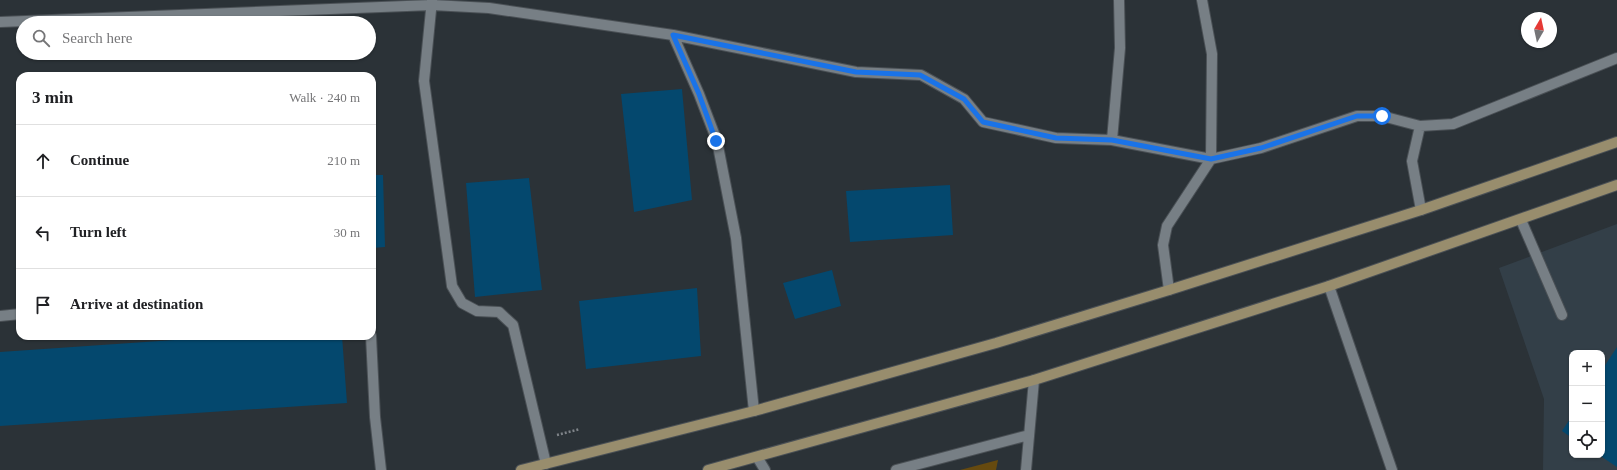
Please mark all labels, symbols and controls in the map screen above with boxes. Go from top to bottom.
north arrow [1521,12,1557,48]
search box [16,16,376,60]
icon: search [30,27,52,49]
text: Search here [62,30,132,46]
text: 3 min [32,88,73,107]
text: Walk · 240 m [289,90,360,105]
route start [1373,107,1391,125]
route end [707,132,725,150]
icon: ahead [32,150,54,172]
text: Continue [70,152,129,168]
text: 210 m [327,153,360,168]
icon: left [32,222,54,244]
text: Turn left [70,224,127,240]
text: 30 m [334,225,360,240]
icon: arrive [32,294,54,316]
text: Arrive at destination [70,296,203,312]
map controls [1569,350,1605,458]
button: + [1569,350,1605,386]
button: − [1569,386,1605,422]
button: locate [1569,422,1605,458]

